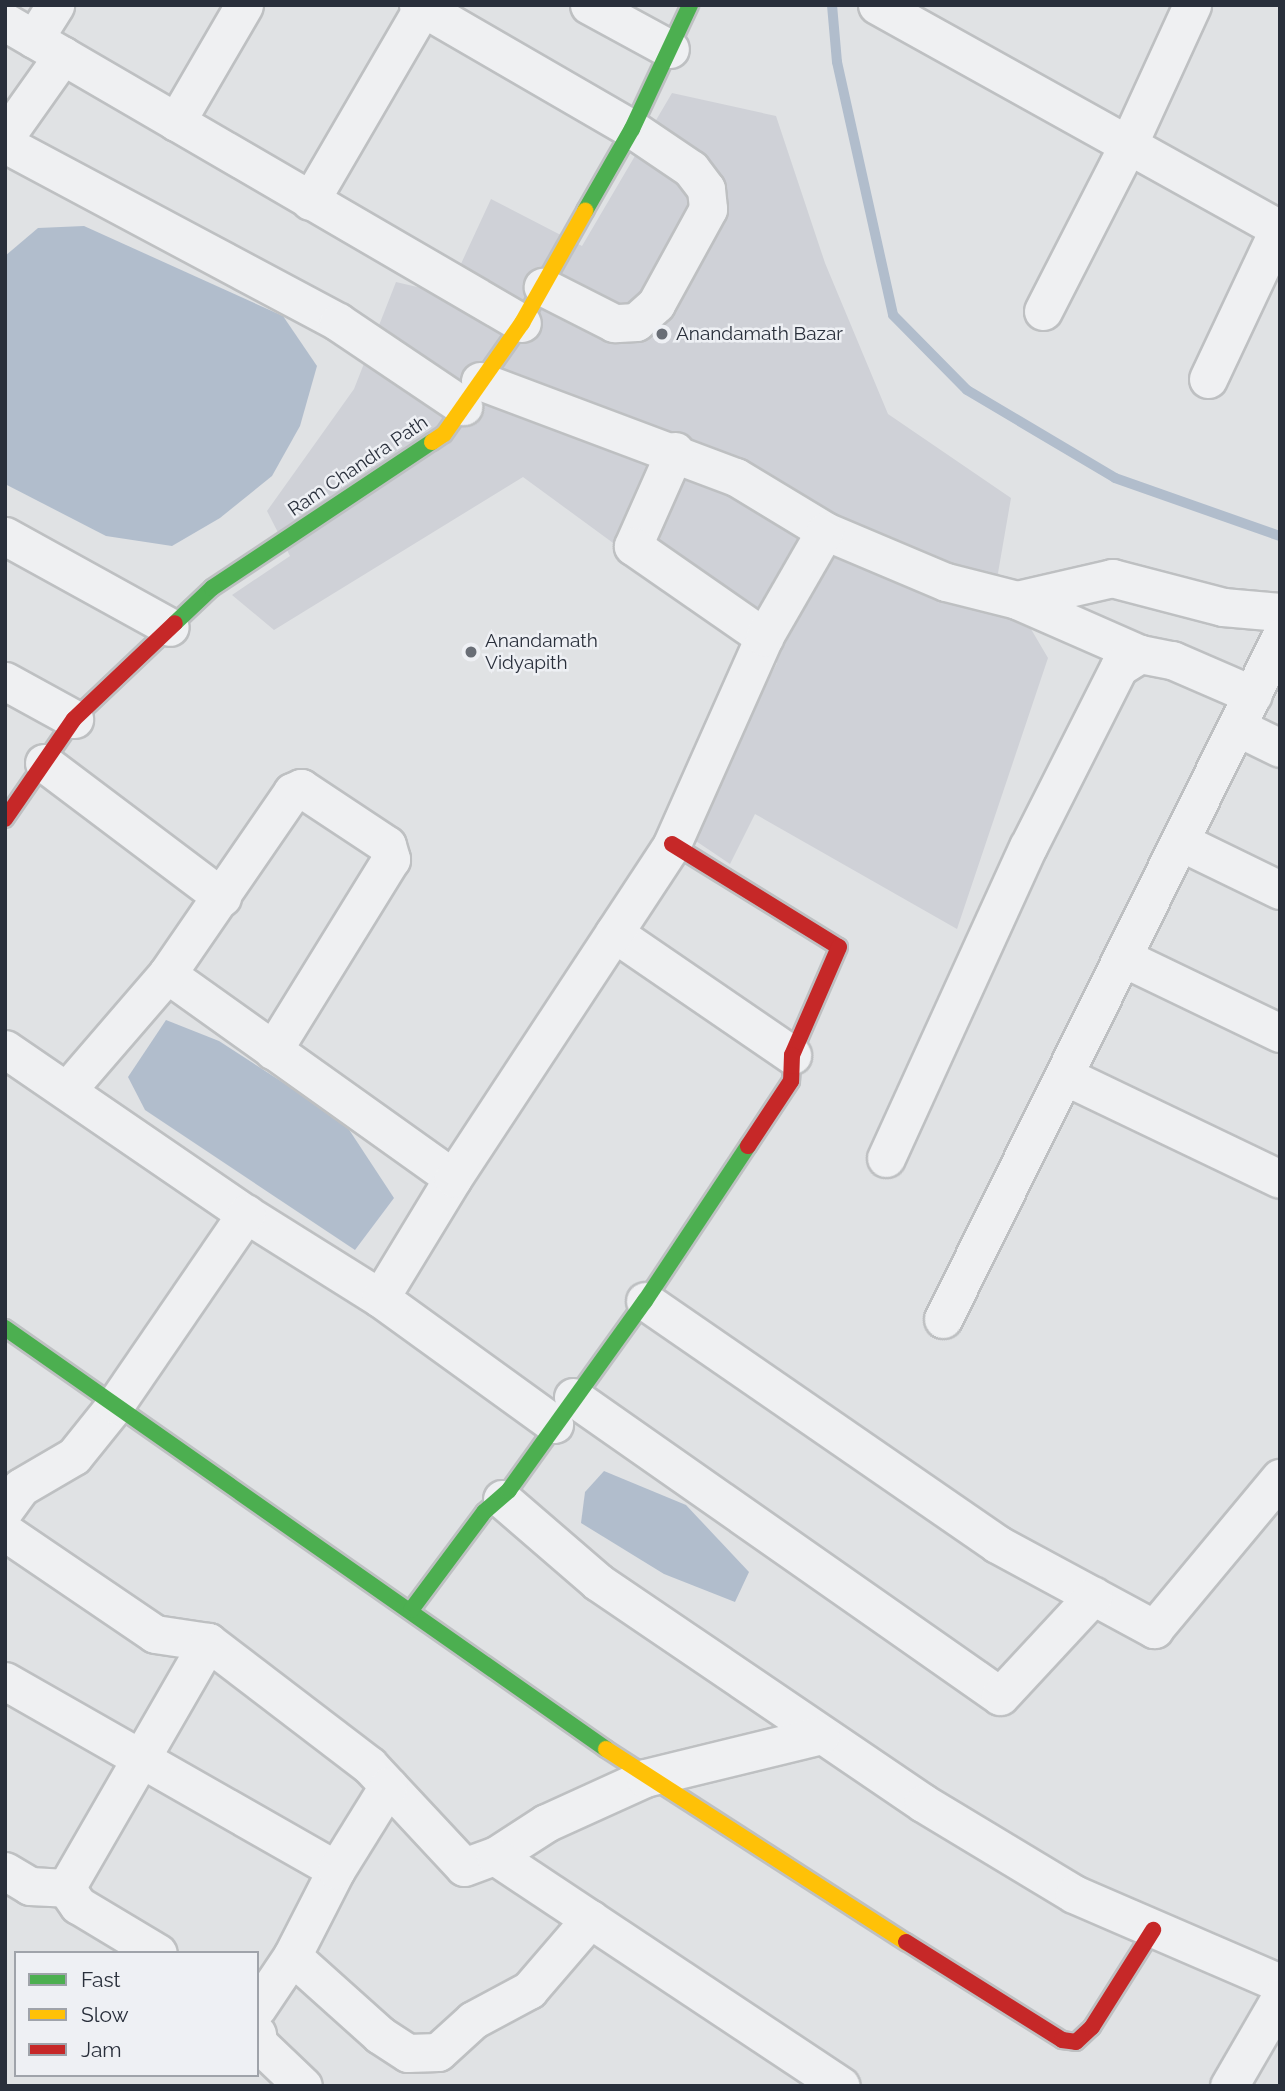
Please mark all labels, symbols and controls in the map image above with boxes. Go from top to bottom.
place label: Anandamath Bazar [676,323,843,345]
marker: Anandamath Bazar [654,326,670,342]
street label: Ram Chandra Path [284,411,432,521]
place label: Anandamath Vidyapith [485,630,598,674]
marker: Anandamath Vidyapith [463,644,479,660]
legend [14,1951,259,2077]
text: Fast [81,1967,121,1992]
text: Slow [81,2002,129,2027]
text: Jam [81,2037,122,2062]

